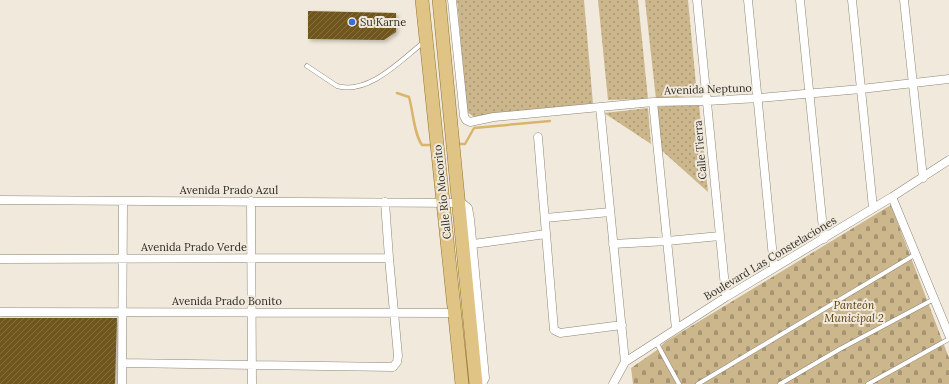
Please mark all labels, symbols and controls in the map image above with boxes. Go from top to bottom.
place label: Su Karne [360,15,406,29]
marker: Su Karne [347,17,357,27]
street label: Avenida Neptuno [663,80,752,98]
street label: Calle Tierra [690,119,710,180]
street label: Calle Río Mocorito [430,144,454,240]
street label: Avenida Prado Azul [179,183,278,197]
street label: Boulevard Las Constelaciones [701,213,839,303]
street label: Avenida Prado Verde [140,240,247,254]
street label: Avenida Prado Bonito [171,294,282,308]
park label: Panteón Municipal 2 [824,298,884,325]

